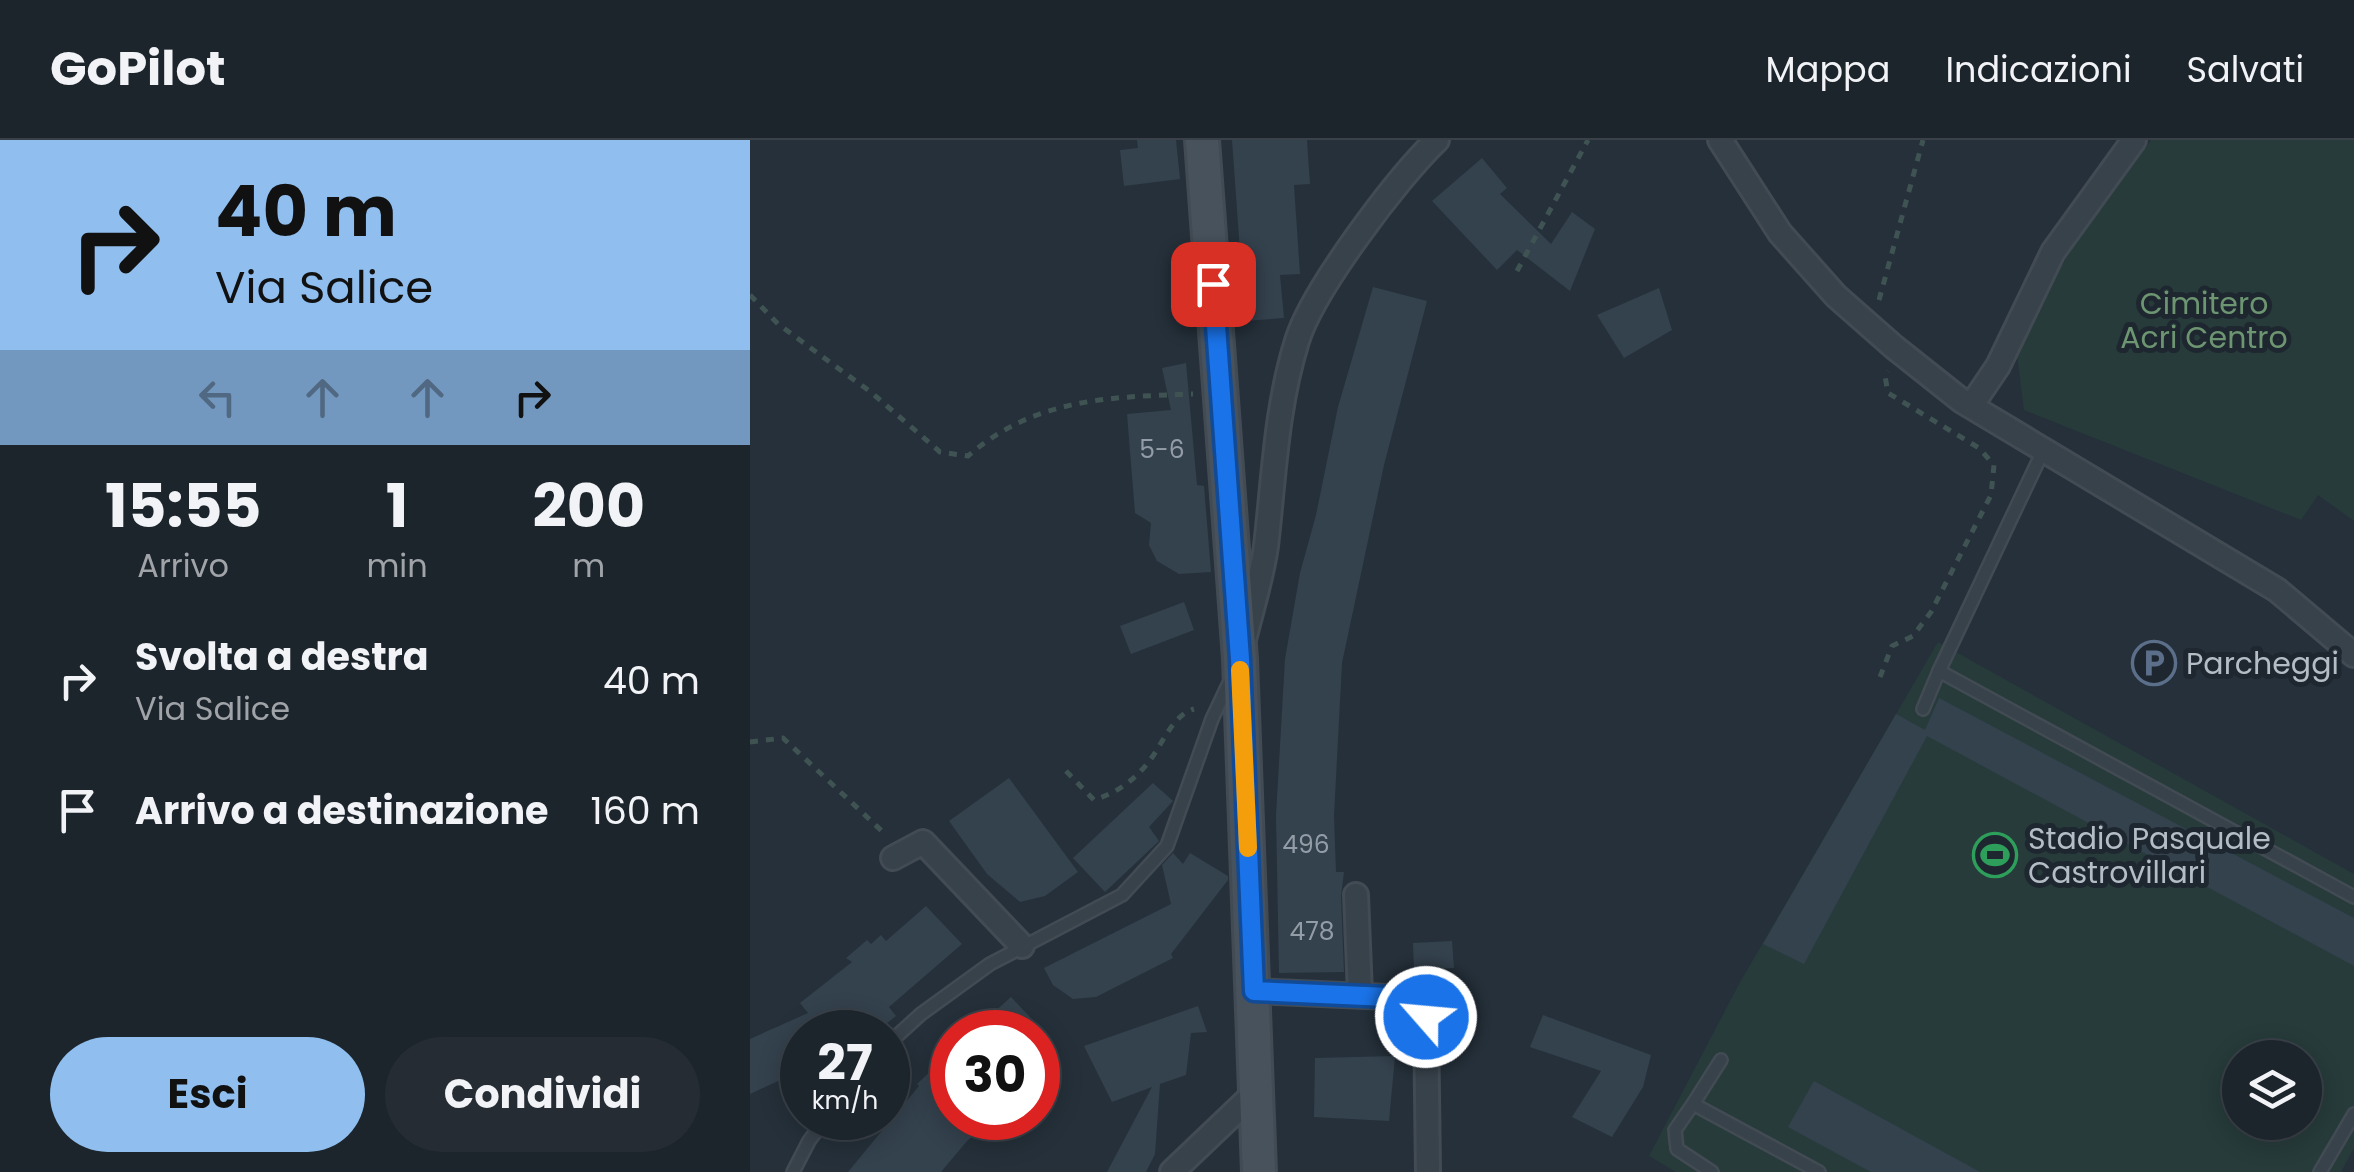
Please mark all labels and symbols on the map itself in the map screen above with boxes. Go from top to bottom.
pin [1171,242,1256,327]
park label: Cimitero Acri Centro [2120,282,2288,359]
house number: 5-6 [1139,432,1185,467]
parking icon: Parcheggi [2131,640,2177,686]
place label: Parcheggi [2186,642,2339,685]
place label: Stadio Pasquale Castrovillari [2028,817,2271,894]
house number: 496 [1282,827,1330,862]
sports icon: Stadio Pasquale Castrovillari [1972,832,2018,878]
house number: 478 [1289,914,1335,949]
position arrow [1374,965,1478,1069]
speed limit sign: 30 [930,1010,1060,1140]

